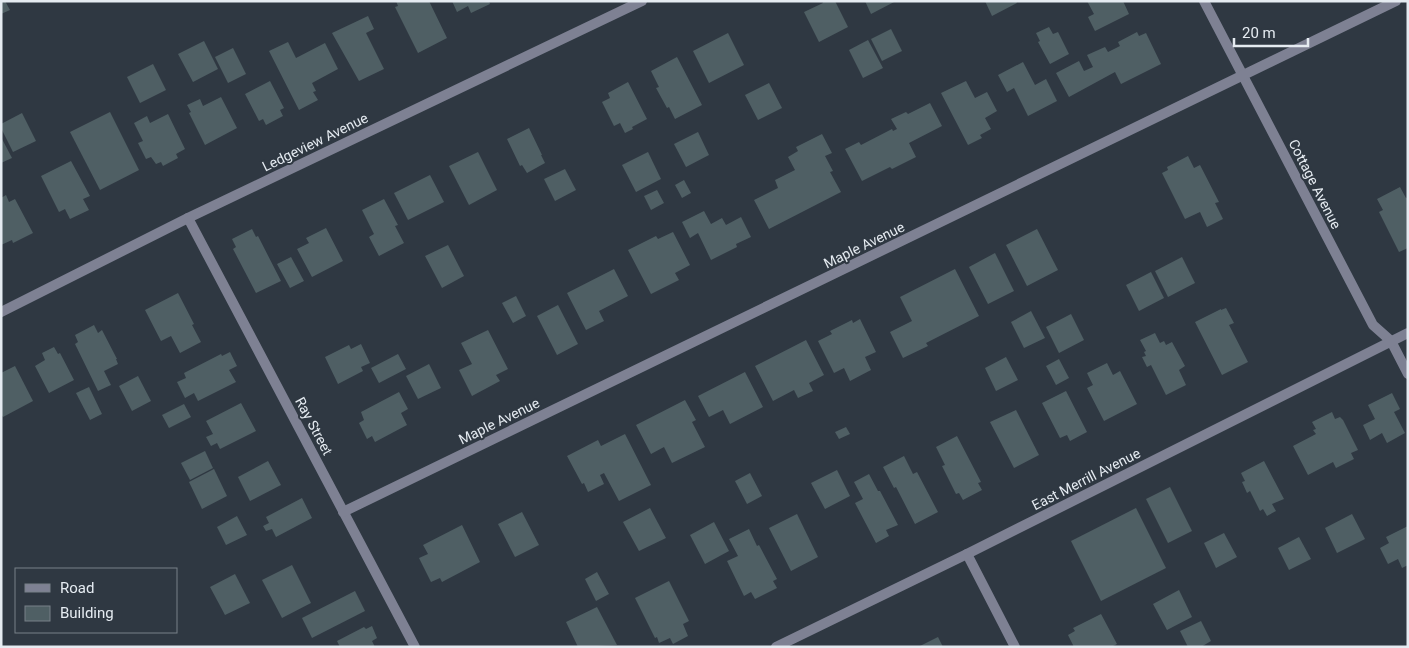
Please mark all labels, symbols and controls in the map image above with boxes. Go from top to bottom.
scale bar [1234,15,1308,47]
text: 20 m [1242,24,1276,42]
street label: Ledgeview Avenue [260,110,370,174]
street label: Cottage Avenue [1286,137,1344,231]
street label: Maple Avenue [821,219,907,271]
street label: Ray Street [292,394,336,458]
street label: Maple Avenue [456,395,542,447]
street label: East Merrill Avenue [1029,445,1143,513]
legend [15,568,178,633]
text: Road [60,579,94,597]
text: Building [60,604,114,622]

